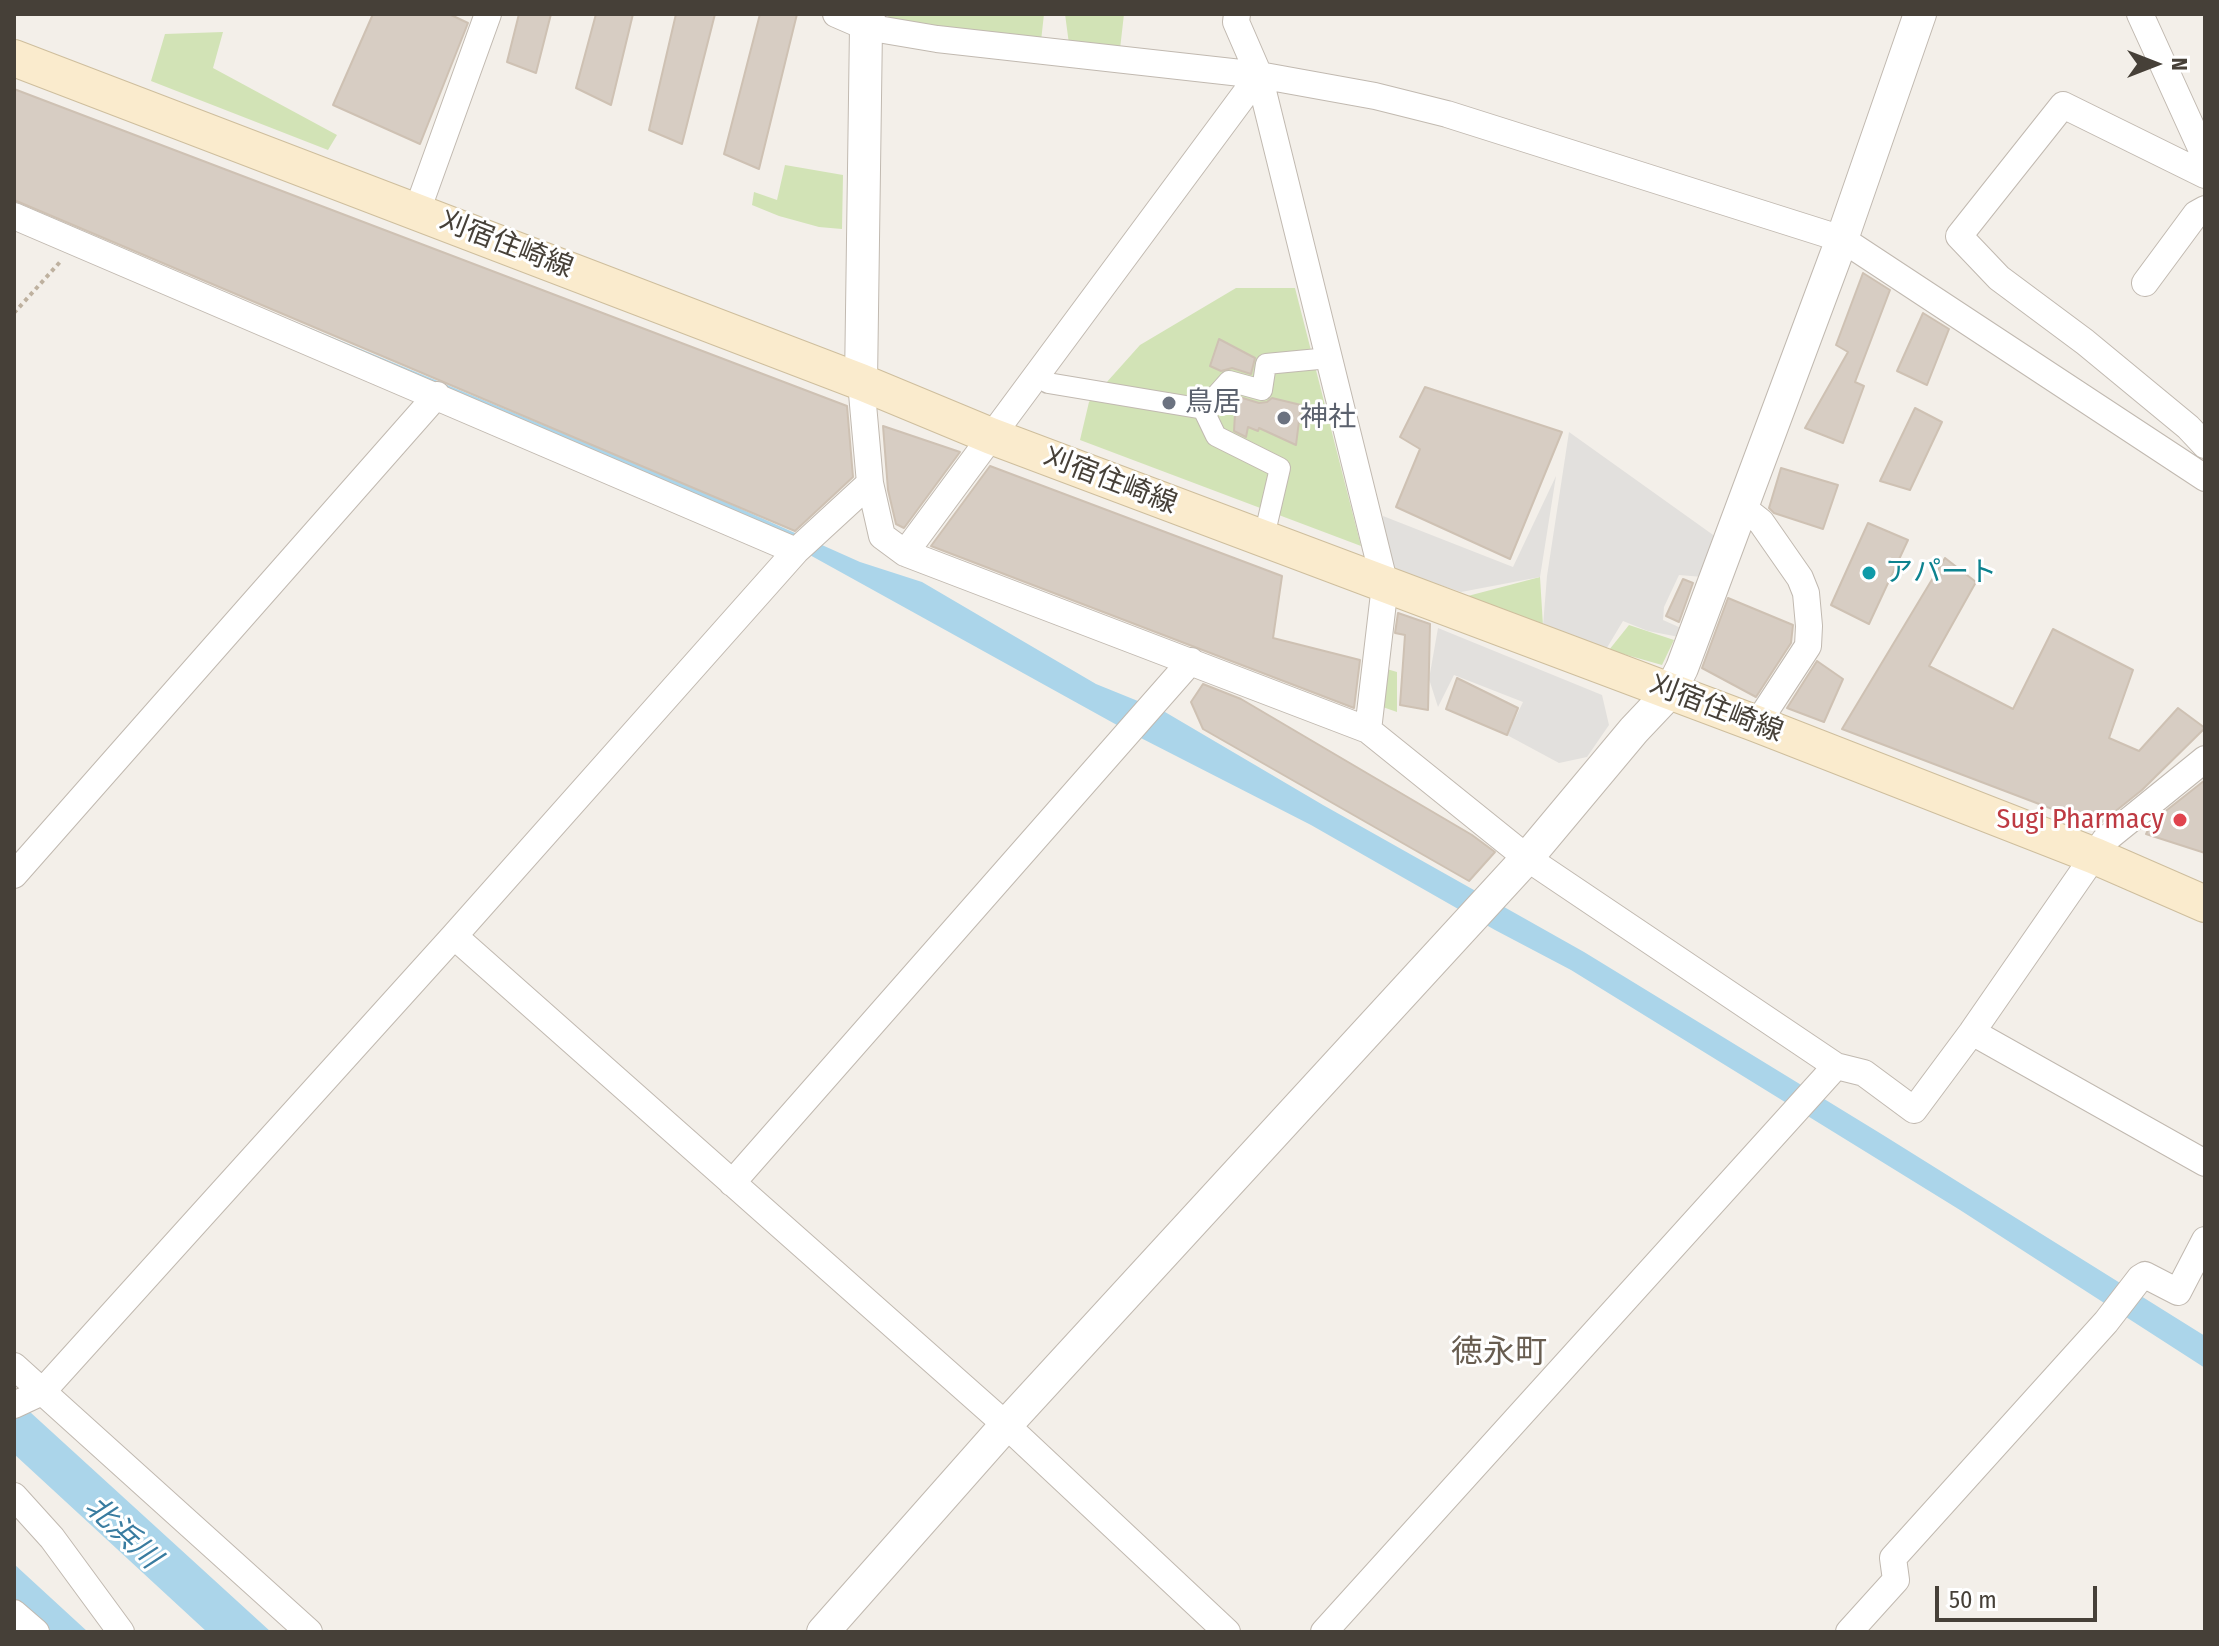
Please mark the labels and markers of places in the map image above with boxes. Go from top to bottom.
place label: 鳥居 [1185,386,1241,420]
marker: 鳥居 [1160,394,1178,412]
place label: 神社 [1300,401,1356,435]
marker: 神社 [1275,409,1293,427]
place label: アパート [1885,556,1997,590]
marker: アパート [1860,564,1878,582]
place label: Sugi Pharmacy [1997,803,2164,837]
marker: Sugi Pharmacy [2171,811,2189,829]

